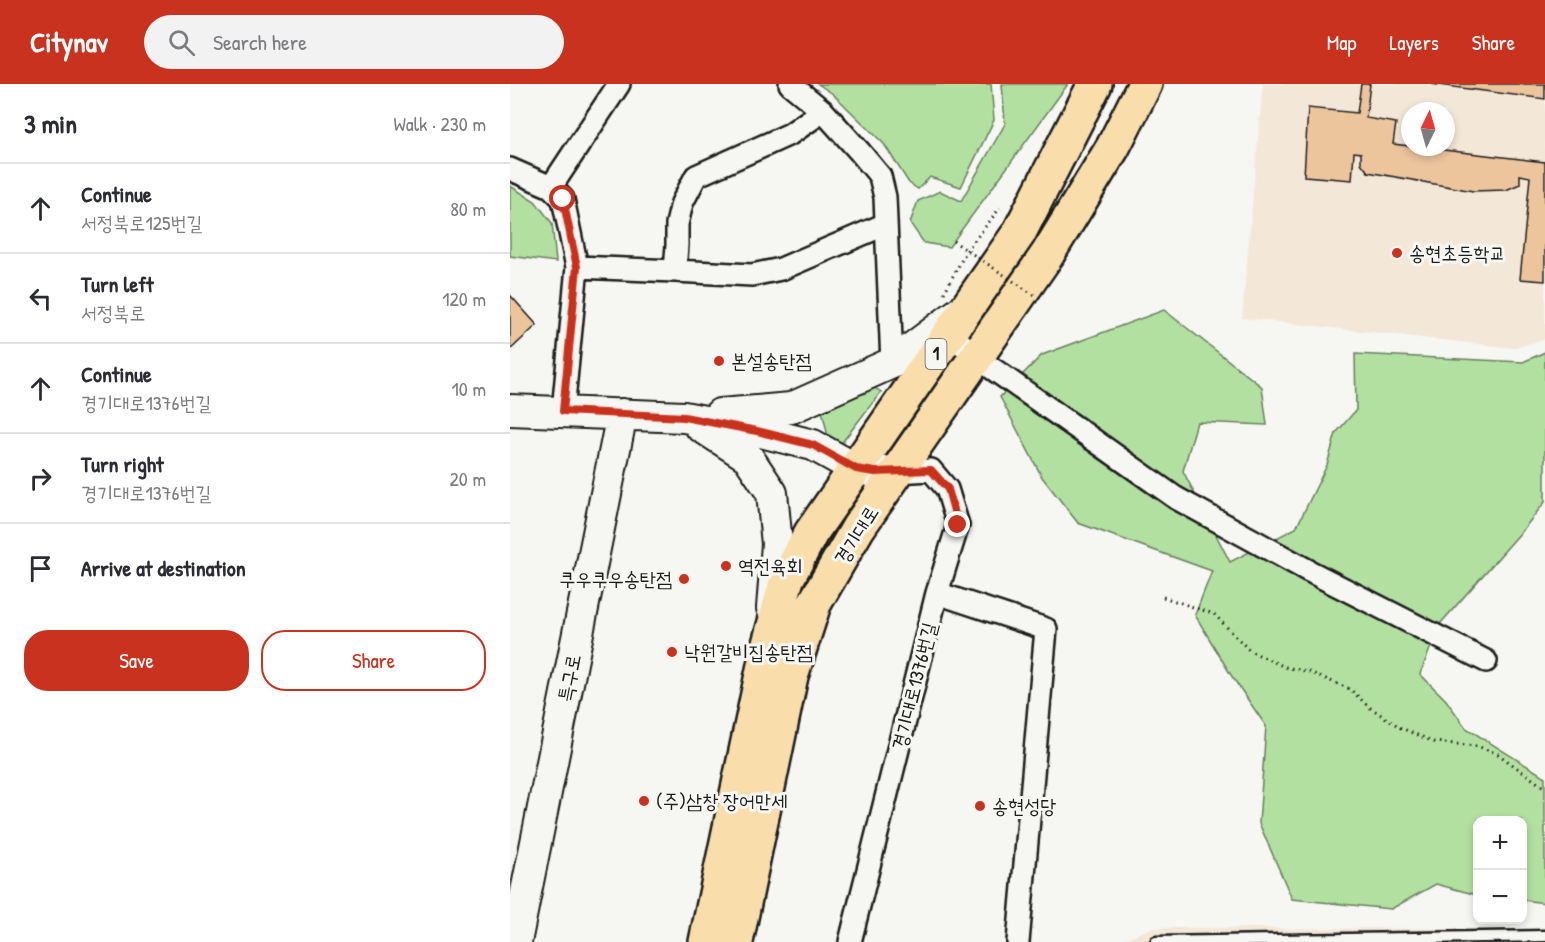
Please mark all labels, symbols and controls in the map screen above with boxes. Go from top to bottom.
search box [144,15,564,69]
text: Citynav [30,23,108,61]
icon: search [165,26,198,59]
text: Search here [213,27,307,57]
text: Map [1327,28,1356,57]
text: Layers [1389,28,1439,57]
text: Share [1472,28,1515,57]
north arrow [1401,102,1455,156]
text: 3 min [24,106,77,141]
text: Walk · 230 m [394,110,486,137]
text: Continue [81,179,152,209]
route start [549,185,575,211]
icon: ahead [24,192,57,225]
text: 80 m [450,195,486,222]
text: 서정북로125번길 [81,209,203,236]
place label: 송현초등학교 [1409,239,1506,266]
marker: 송현초등학교 [1390,246,1404,260]
text: Turn left [81,269,154,299]
icon: left [24,282,57,315]
text: 120 m [442,285,486,312]
text: 서정북로 [81,299,145,326]
road number: 1 [926,339,946,369]
place label: 본설송탄점 [731,347,811,374]
marker: 본설송탄점 [712,354,726,368]
text: Continue [81,359,152,389]
icon: ahead [24,372,57,405]
text: 10 m [452,375,486,402]
text: 경기대로1376번길 [81,389,212,416]
text: Turn right [81,449,164,479]
icon: right [24,462,57,495]
text: 20 m [449,465,486,492]
text: 경기대로1376번길 [81,479,212,506]
street label: 경기대로 [827,500,884,569]
route end [944,511,970,537]
icon: arrive [24,552,57,585]
place label: 역전육회 [738,552,802,579]
text: Arrive at destination [81,553,246,583]
marker: 역전육회 [719,559,733,573]
place label: 쿠우쿠우송탄점 [559,565,672,592]
marker: 쿠우쿠우송탄점 [677,572,691,586]
street label: 경기대로1376번길 [885,619,942,753]
button: Save [24,630,249,691]
button: Share [261,630,486,691]
place label: 낙원갈비집송탄점 [684,638,813,665]
marker: 낙원갈비집송탄점 [665,645,679,659]
street label: 특구로 [551,652,586,704]
place label: (주)삼창 장어만세 [656,787,787,814]
place label: 송현성당 [992,792,1056,819]
marker: (주)삼창 장어만세 [637,794,651,808]
marker: 송현성당 [973,799,987,813]
map controls [1473,816,1527,924]
button: + [1473,816,1527,870]
button: − [1473,870,1527,924]

